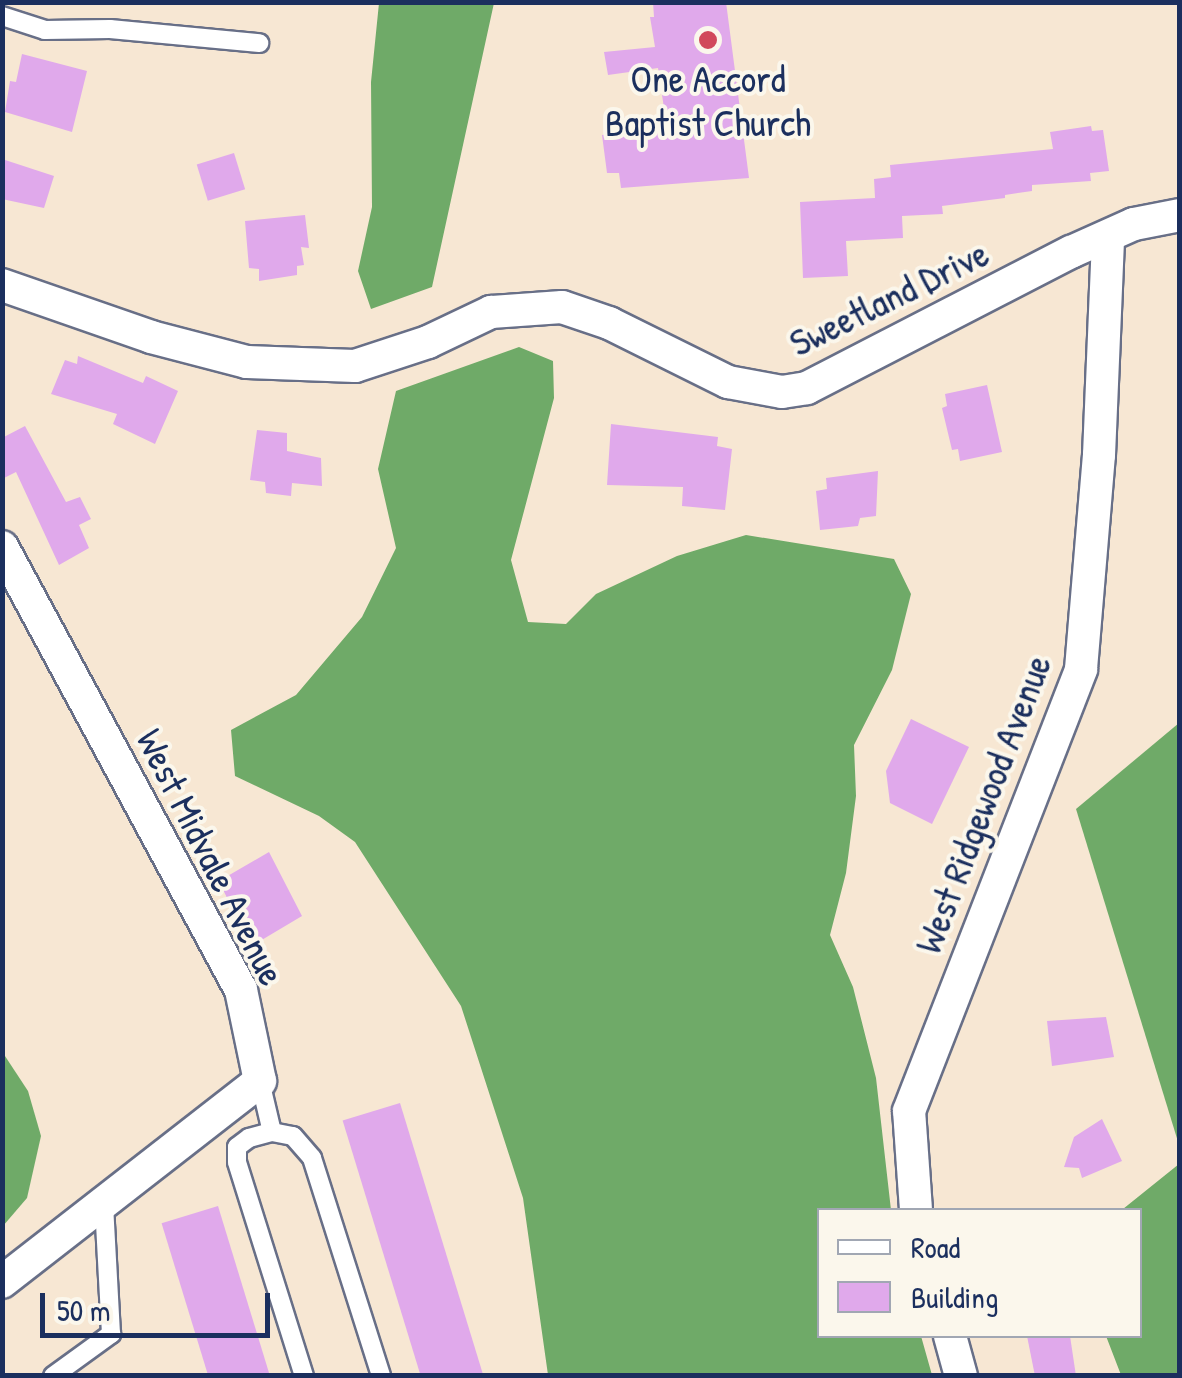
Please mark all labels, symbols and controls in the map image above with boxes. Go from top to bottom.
marker: One Accord Baptist Church [697,29,719,51]
place label: One Accord Baptist Church [605,56,811,146]
street label: Sweetland Drive [782,230,996,366]
street label: West Ridgewood Avenue [905,648,1061,960]
street label: West Midvale Avenue [127,721,295,993]
legend [817,1208,1142,1338]
text: Road [911,1227,960,1267]
scale bar [45,1273,275,1335]
text: Building [911,1277,998,1317]
text: 50 m [57,1290,110,1330]

